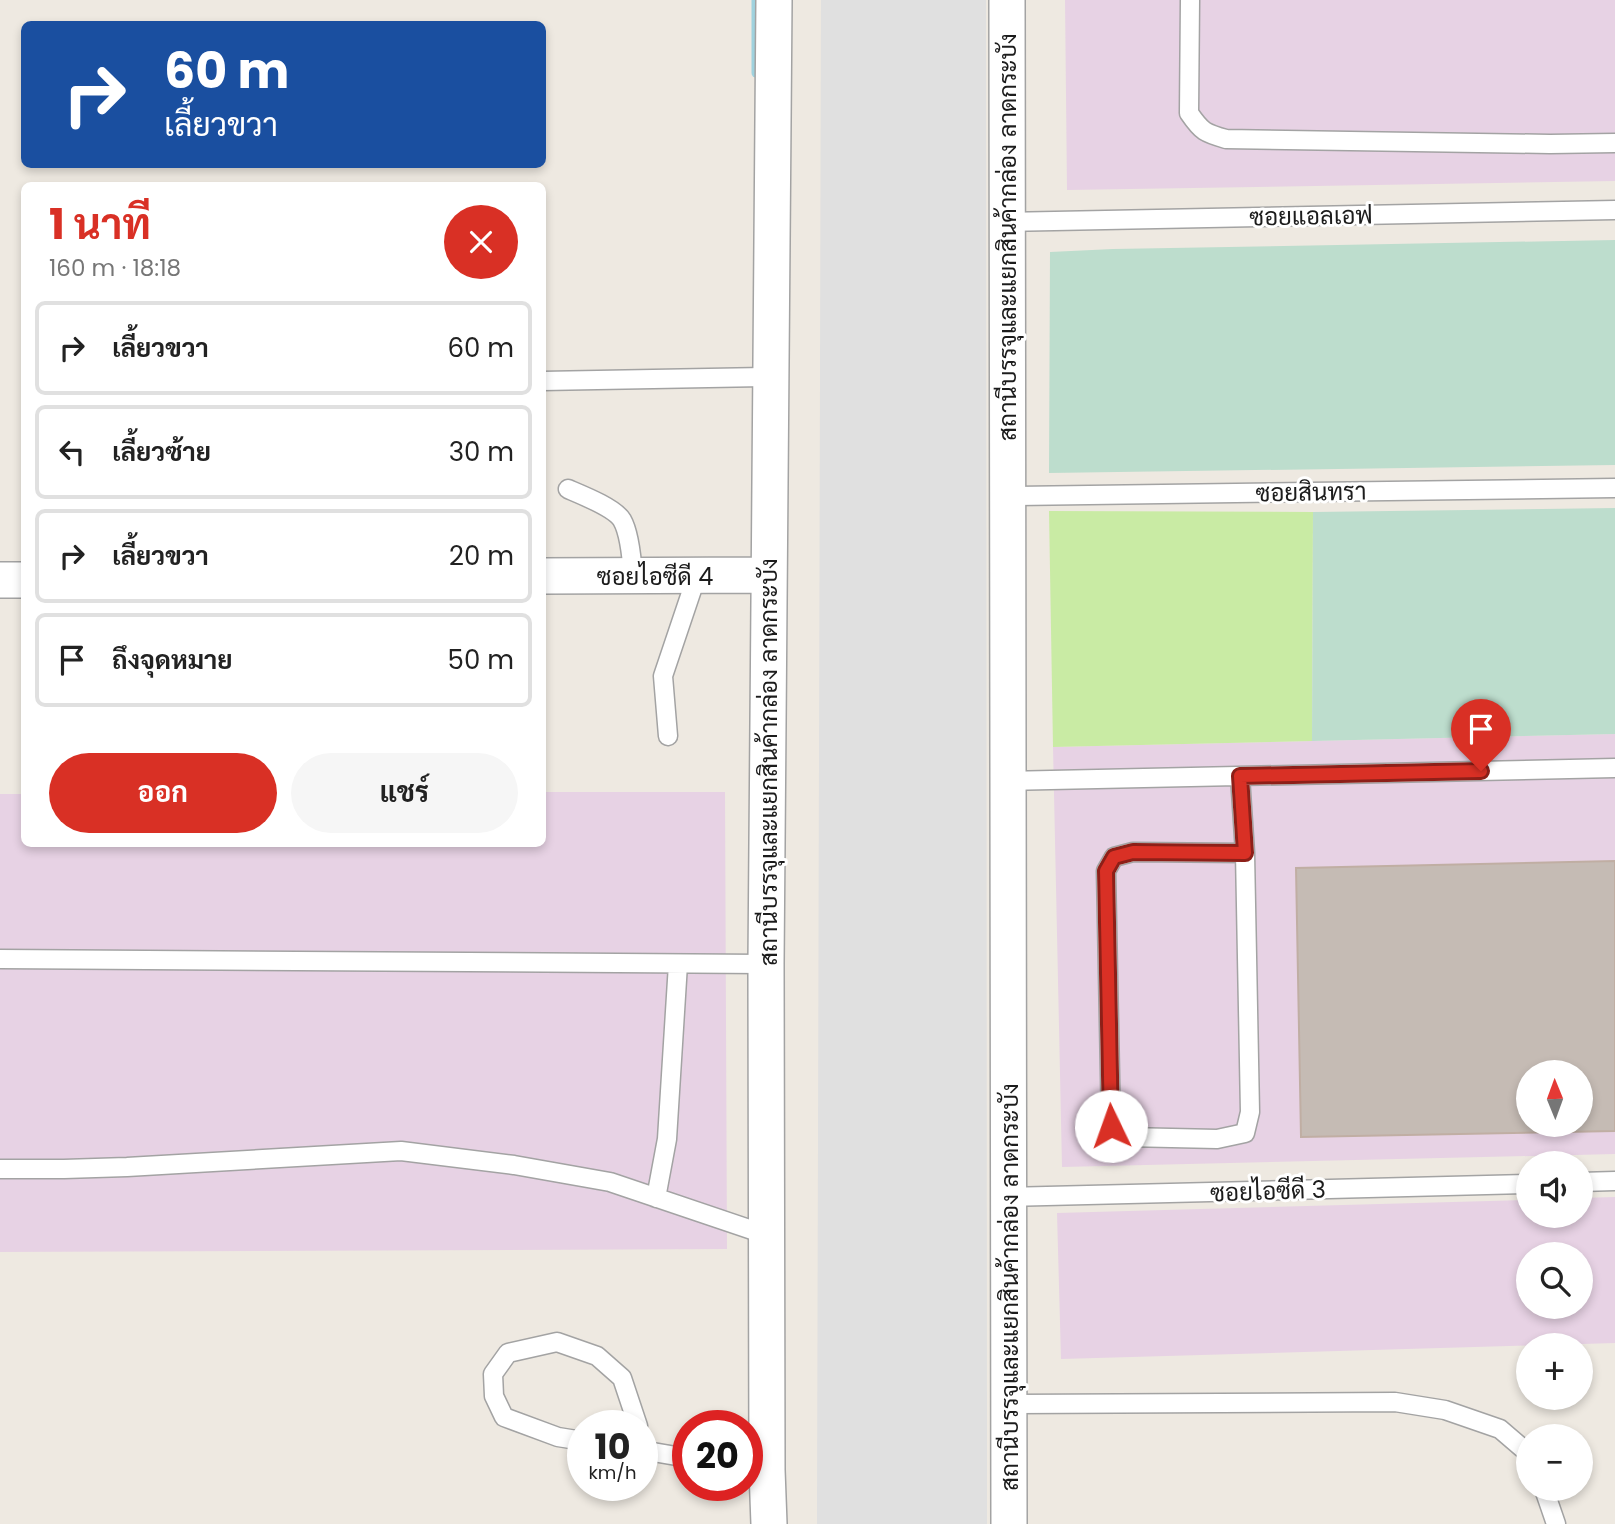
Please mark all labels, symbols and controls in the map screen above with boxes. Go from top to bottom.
street label: สถานีบรรจุและแยกสินค้ากล่อง ลาดกระบัง [991,33,1024,441]
text: 60 m [164,37,289,105]
icon: right [49,49,140,140]
text: เลี้ยวขวา [164,102,278,147]
text: 1 นาที [49,195,151,254]
street label: ซอยแอลเอฟ [1249,198,1373,234]
button: close [444,205,518,279]
text: 160 m · 18:18 [49,252,181,284]
icon: right [53,329,91,367]
text: เลี้ยวขวา [112,330,209,366]
text: 60 m [447,330,514,366]
icon: left [53,433,91,471]
text: เลี้ยวซ้าย [112,434,211,470]
text: 30 m [449,434,514,470]
street label: ซอยสินทรา [1255,475,1367,509]
icon: right [53,537,91,575]
text: เลี้ยวขวา [112,538,209,574]
text: 20 m [449,538,514,574]
street label: สถานีบรรจุและแยกสินค้ากล่อง ลาดกระบัง [752,558,785,966]
street label: ซอยไอซีดี 4 [597,560,713,593]
icon: arrive [53,641,91,679]
text: ถึงจุดหมาย [112,642,233,678]
text: 50 m [448,642,514,678]
pin [1451,699,1511,771]
icon: arrive [1462,710,1500,748]
button: ออก [49,753,277,833]
button: แชร์ [291,753,518,833]
north arrow [1516,1060,1592,1138]
map controls [1516,1060,1593,1501]
street label: สถานีบรรจุและแยกสินค้ากล่อง ลาดกระบัง [993,1083,1026,1491]
position arrow [1074,1089,1148,1163]
button: sound [1516,1151,1593,1228]
street label: ซอยไอซีดี 3 [1210,1172,1326,1210]
button: search [1516,1242,1593,1319]
button: + [1516,1333,1593,1410]
speed limit sign: 20 [672,1410,763,1501]
text: 10 [595,1422,630,1471]
button: − [1516,1424,1593,1501]
text: km/h [589,1460,636,1485]

